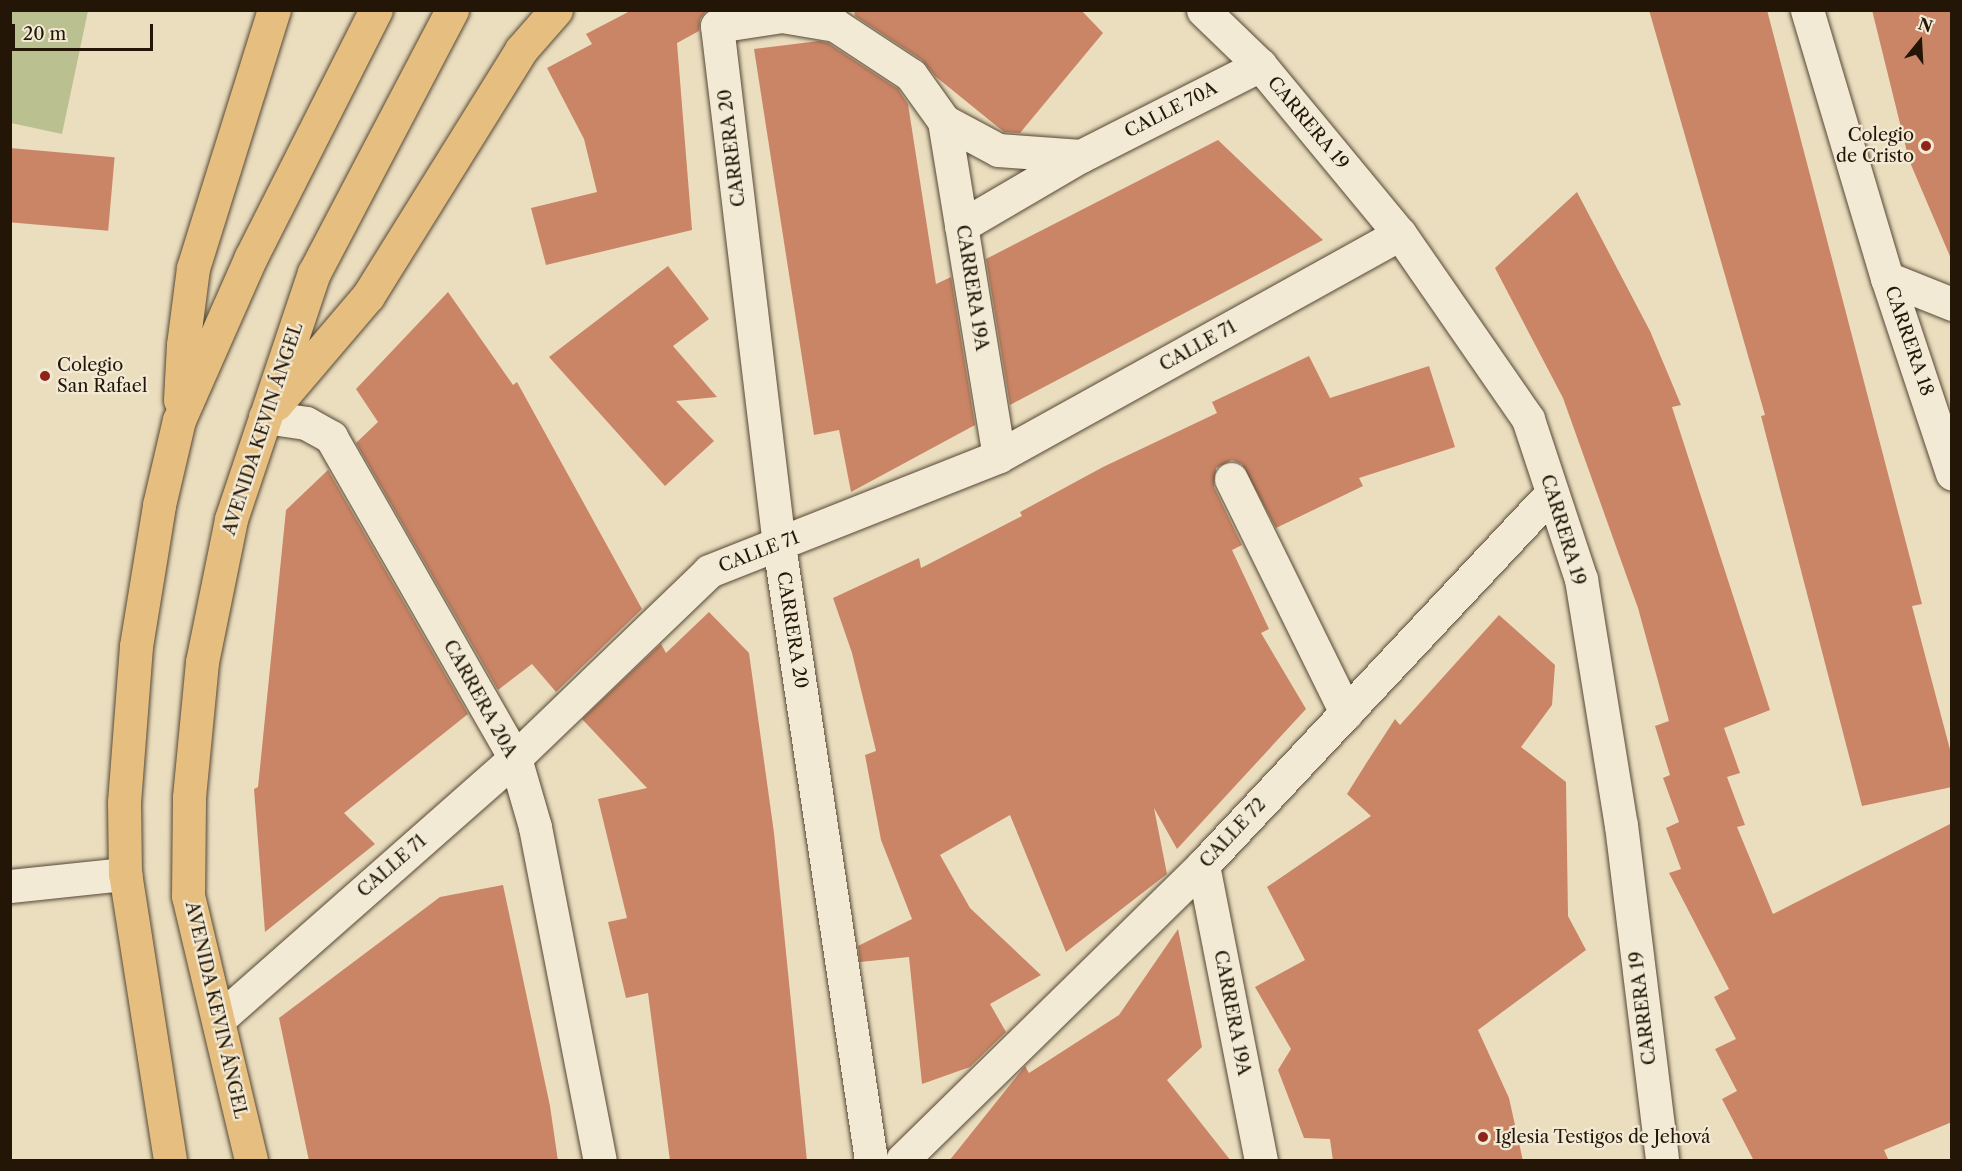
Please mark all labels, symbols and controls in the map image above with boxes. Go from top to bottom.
scale bar [15,12,156,50]
north arrow [1890,12,1950,72]
text: N [1916,13,1935,37]
text: 20 m [23,23,66,45]
street label: CARRERA 19 [1263,72,1353,174]
street label: CALLE 70A [1121,77,1221,143]
street label: CARRERA 20 [714,88,750,208]
place label: Colegio de Cristo [1836,125,1914,168]
marker: Colegio de Cristo [1919,139,1933,153]
street label: CARRERA 19A [951,223,993,353]
street label: CARRERA 18 [1880,283,1938,399]
street label: CALLE 71 [1156,316,1240,376]
street label: AVENIDA KEVIN ÁNGEL [218,319,308,539]
place label: Colegio San Rafael [57,355,147,398]
marker: Colegio San Rafael [38,369,52,383]
street label: CARRERA 19 [1536,472,1590,588]
street label: CALLE 71 [716,527,802,577]
street label: CARRERA 20 [772,570,812,690]
street label: CARRERA 20A [439,636,521,762]
street label: CALLE 72 [1195,794,1271,872]
street label: CALLE 71 [353,830,431,902]
street label: AVENIDA KEVIN ÁNGEL [180,899,252,1121]
street label: CARRERA 19A [1209,948,1255,1078]
street label: CARRERA 19 [1625,949,1661,1067]
place label: Iglesia Testigos de Jehová [1495,1126,1711,1148]
marker: Iglesia Testigos de Jehová [1476,1130,1490,1144]

